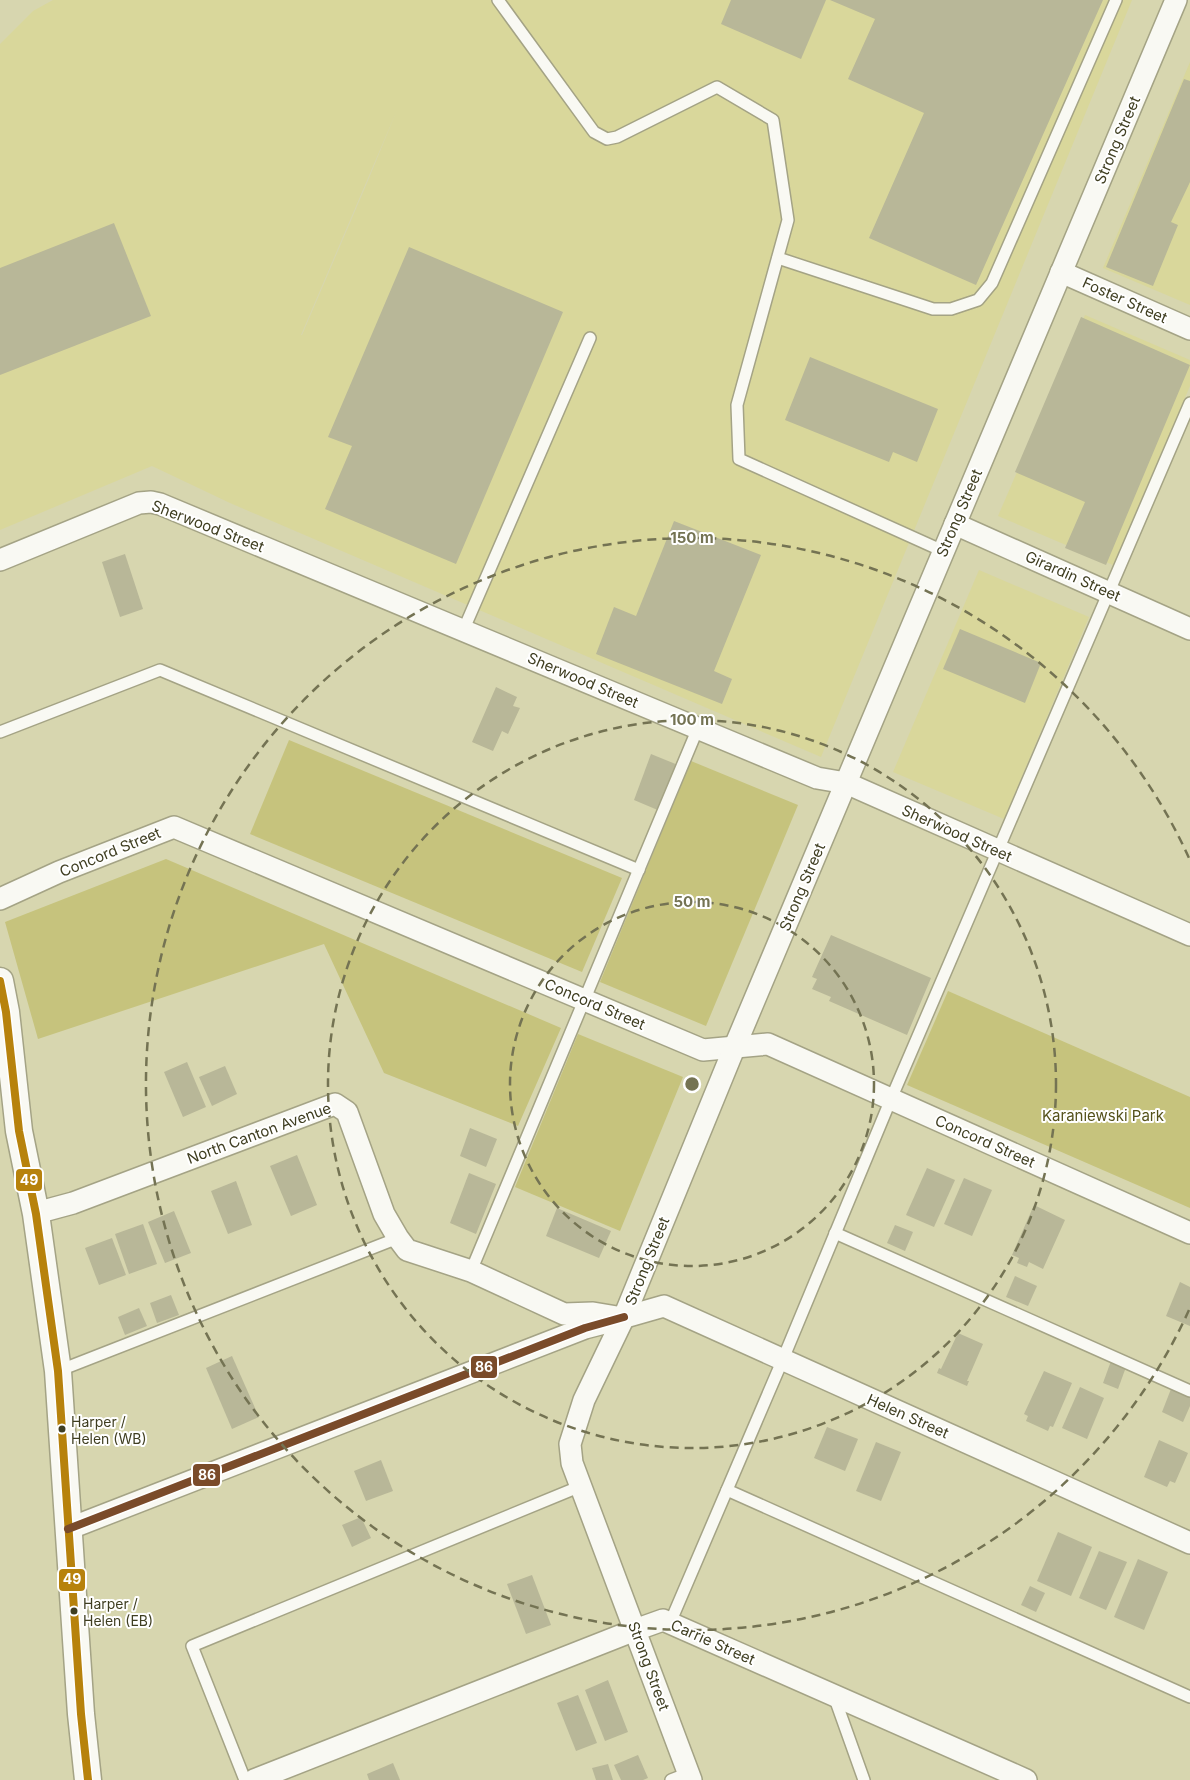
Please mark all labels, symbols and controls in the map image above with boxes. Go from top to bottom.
street label: Strong Street [1090,93,1144,187]
street label: Foster Street [1080,273,1170,327]
street label: Strong Street [932,466,986,560]
street label: Sherwood Street [149,496,267,556]
text: 150 m [670,528,714,547]
street label: Girardin Street [1022,546,1124,606]
street label: Sherwood Street [525,648,641,712]
text: 100 m [670,710,714,729]
street label: Sherwood Street [899,800,1015,866]
street label: Concord Street [57,823,163,881]
street label: Strong Street [775,840,829,934]
text: 50 m [674,892,710,911]
street label: Concord Street [542,974,648,1034]
centre of rings [683,1075,701,1093]
street label: North Canton Avenue [184,1098,334,1168]
park label: Karaniewski Park [1042,1106,1165,1125]
street label: Concord Street [932,1110,1038,1172]
line badge: 49 [15,1168,43,1192]
text: 49 [20,1171,38,1188]
street label: Strong Street [621,1214,673,1308]
line badge: 86 [470,1355,498,1379]
text: 86 [475,1358,493,1375]
street label: Helen Street [864,1389,952,1443]
place label: Harper / Helen (WB) [71,1413,147,1447]
marker: Harper / Helen (WB) [57,1424,67,1434]
line badge: 86 [192,1463,221,1487]
text: 86 [198,1466,216,1483]
line badge: 49 [58,1568,86,1592]
text: 49 [63,1570,81,1587]
place label: Harper / Helen (EB) [83,1595,153,1629]
marker: Harper / Helen (EB) [69,1606,79,1616]
street label: Carrie Street [668,1615,758,1669]
street label: Strong Street [624,1619,674,1713]

